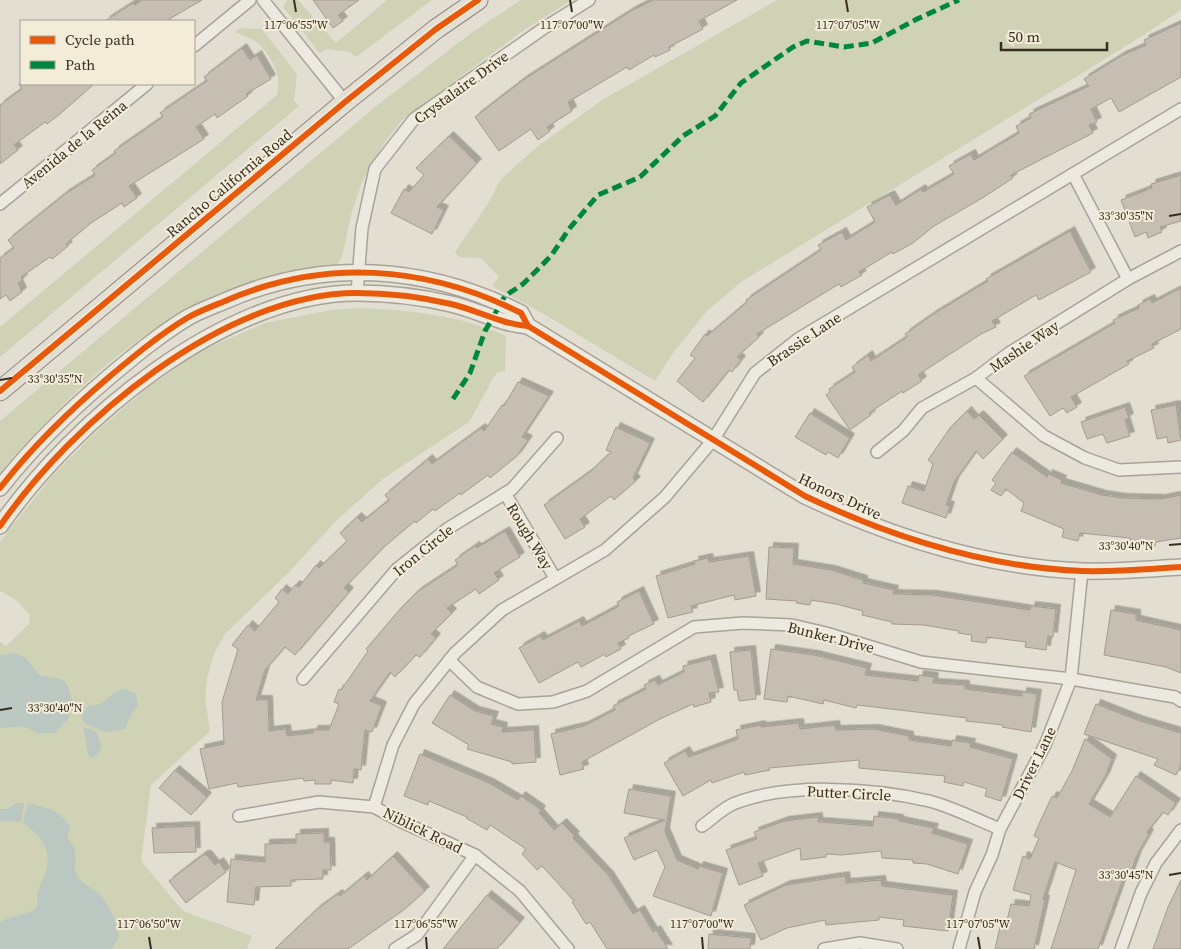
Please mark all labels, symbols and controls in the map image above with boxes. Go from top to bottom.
text: 117°06'55"W [264,17,328,33]
text: 117°07'00"W [540,17,604,33]
text: 117°07'05"W [816,17,880,33]
legend [20,20,195,85]
scale bar [1001,20,1107,52]
text: 50 m [1008,26,1040,47]
text: Cycle path [65,29,135,50]
street label: Crystalaire Drive [409,45,513,129]
text: Path [65,54,95,75]
street label: Avenida de la Reina [17,95,132,193]
street label: Rancho California Road [161,124,297,242]
text: 33°30'35"N [1098,208,1154,224]
street label: Brassie Lane [763,306,845,372]
street label: Mashie Way [985,315,1063,377]
text: 33°30'35"N [27,371,83,387]
street label: Honors Drive [795,468,885,525]
street label: Rough Way [502,499,558,574]
street label: Iron Circle [388,519,458,581]
text: 33°30'40"N [1098,538,1154,554]
street label: Bunker Drive [786,616,877,658]
text: 33°30'40"N [27,700,83,716]
street label: Driver Lane [1007,722,1061,803]
street label: Putter Circle [806,780,892,806]
street label: Niblick Road [380,802,467,858]
text: 33°30'45"N [1098,867,1154,883]
text: 117°06'50"W [117,916,181,932]
text: 117°06'55"W [394,916,458,932]
text: 117°07'00"W [670,916,734,932]
text: 117°07'05"W [946,916,1010,932]

